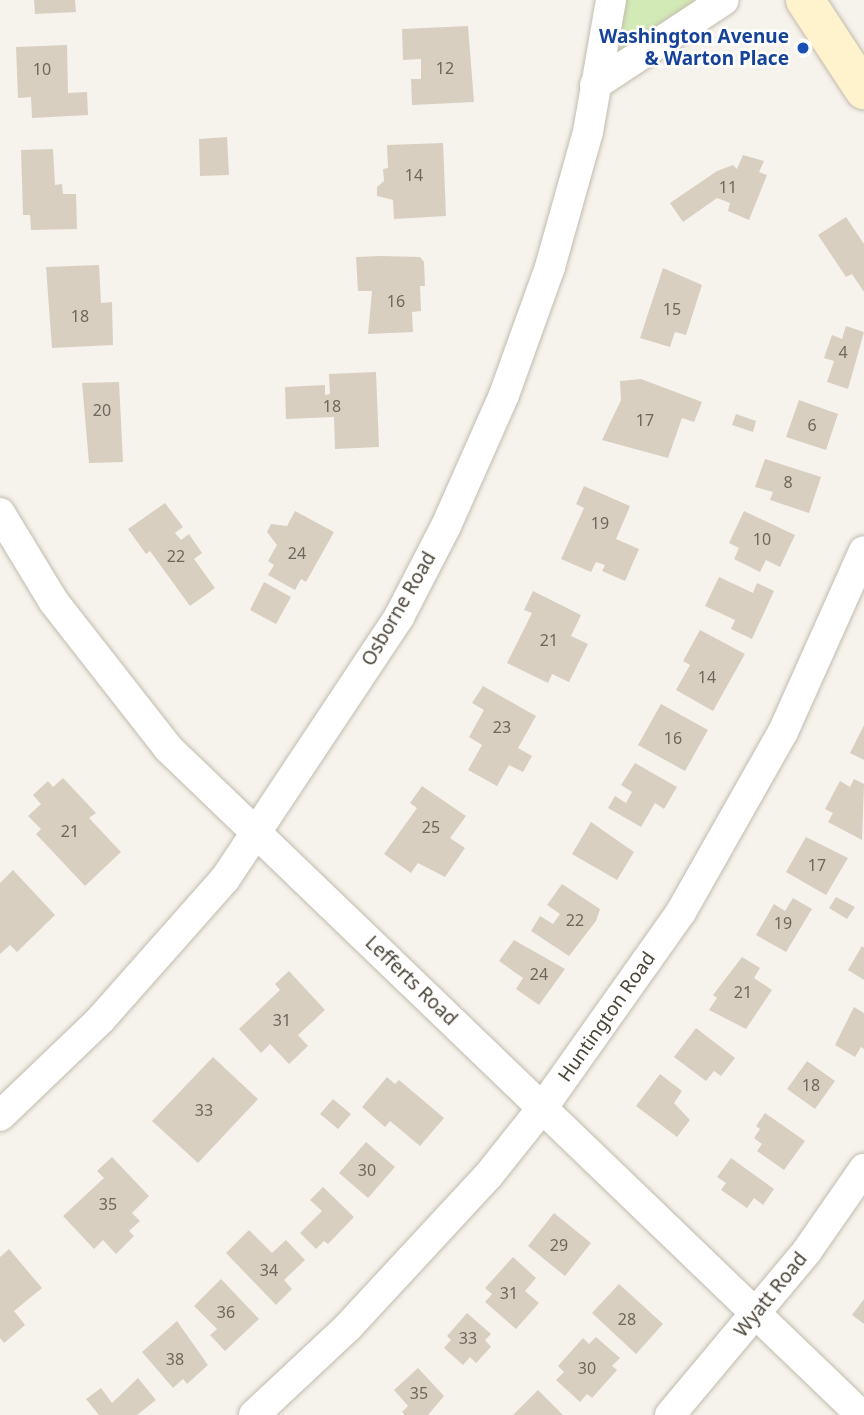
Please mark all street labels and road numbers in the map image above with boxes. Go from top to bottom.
street label: Osborne Road [357,548,441,670]
street label: Lefferts Road [360,932,462,1030]
street label: Huntington Road [554,948,660,1086]
street label: Wyatt Road [730,1248,812,1342]

